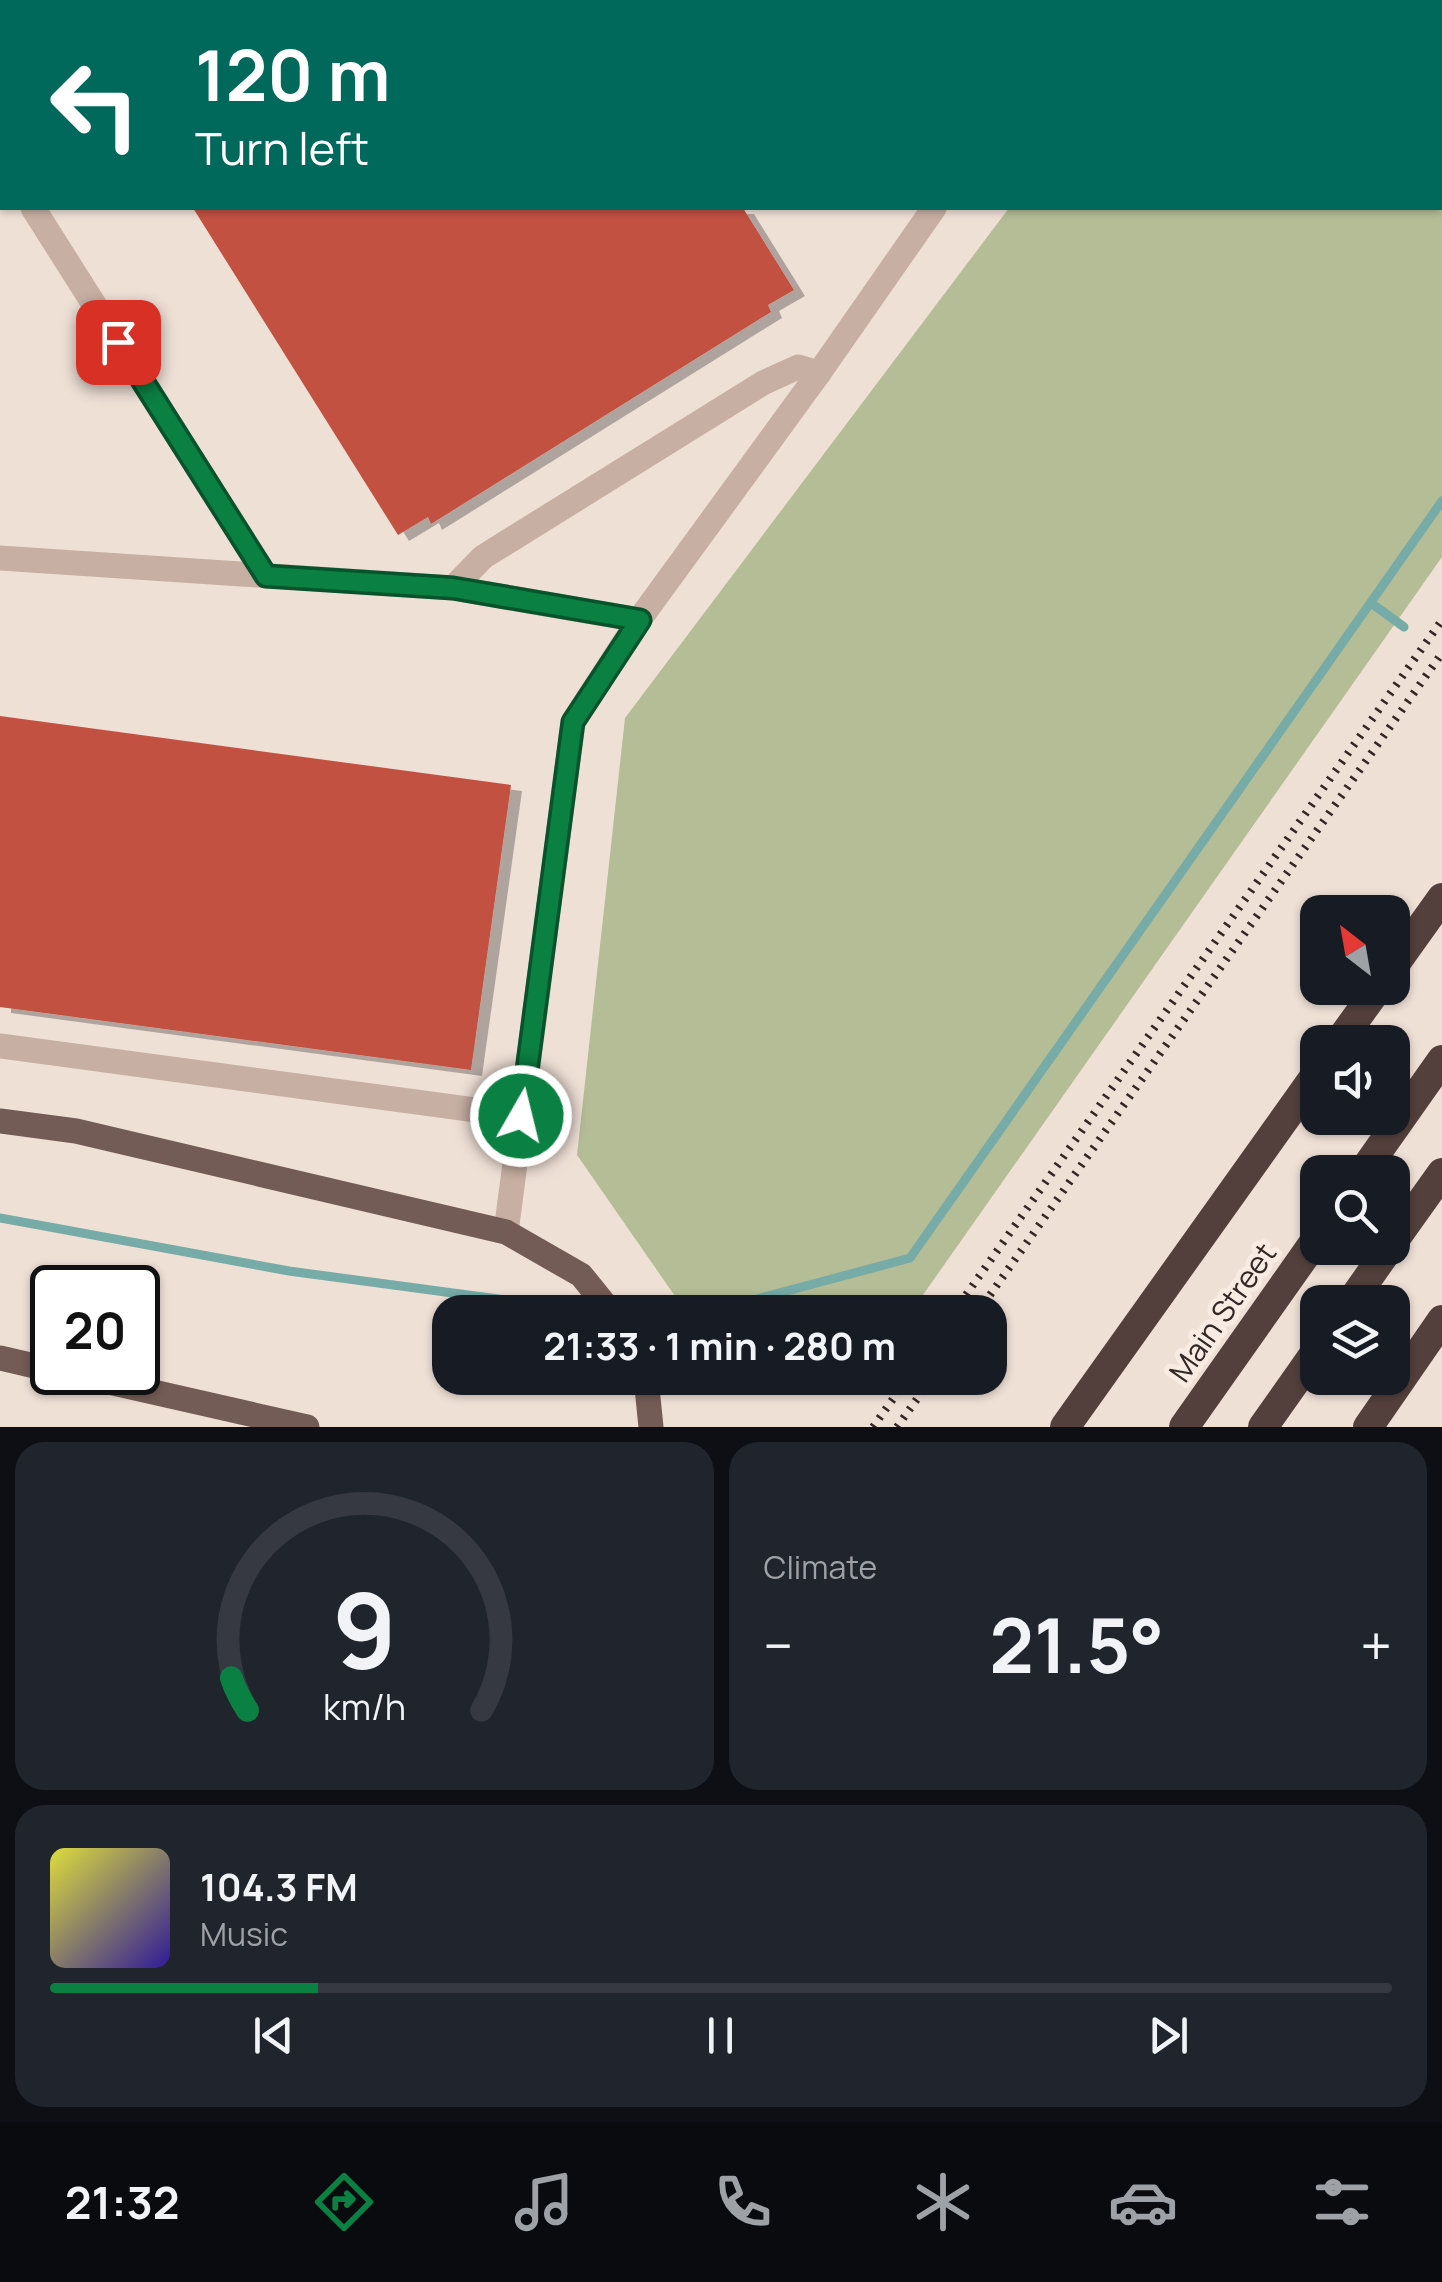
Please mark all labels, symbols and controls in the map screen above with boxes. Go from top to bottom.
text: 120 m [195,26,390,122]
icon: left [30,40,160,170]
text: Turn left [195,117,369,179]
pin [76,300,161,385]
icon: arrive [91,315,146,370]
north arrow [1300,895,1410,1005]
map controls [1300,895,1410,1395]
button: sound [1300,1025,1410,1135]
position arrow [469,1064,573,1168]
button: search [1300,1155,1410,1265]
street label: Main Street [1159,1234,1285,1390]
speed limit sign: 20 [30,1265,160,1395]
button: layers [1300,1285,1410,1395]
text: 21:33 · 1 min · 280 m [543,1319,896,1371]
text: Climate [764,1545,877,1589]
text: 9 [332,1557,397,1699]
text: 21.5° [989,1593,1164,1696]
text: − [764,1607,793,1683]
text: + [1360,1607,1392,1683]
text: km/h [323,1682,406,1731]
text: 104.3 FM [200,1860,358,1912]
text: Music [200,1912,288,1956]
icon: previous [246,2008,301,2063]
icon: pause [693,2008,748,2063]
icon: next [1141,2008,1196,2063]
icon: directions [309,2167,379,2237]
icon: music [509,2167,579,2237]
icon: phone [708,2167,778,2237]
icon: climate [908,2167,978,2237]
icon: car [1108,2167,1178,2237]
icon: filters [1307,2167,1377,2237]
text: 21:32 [65,2171,180,2233]

